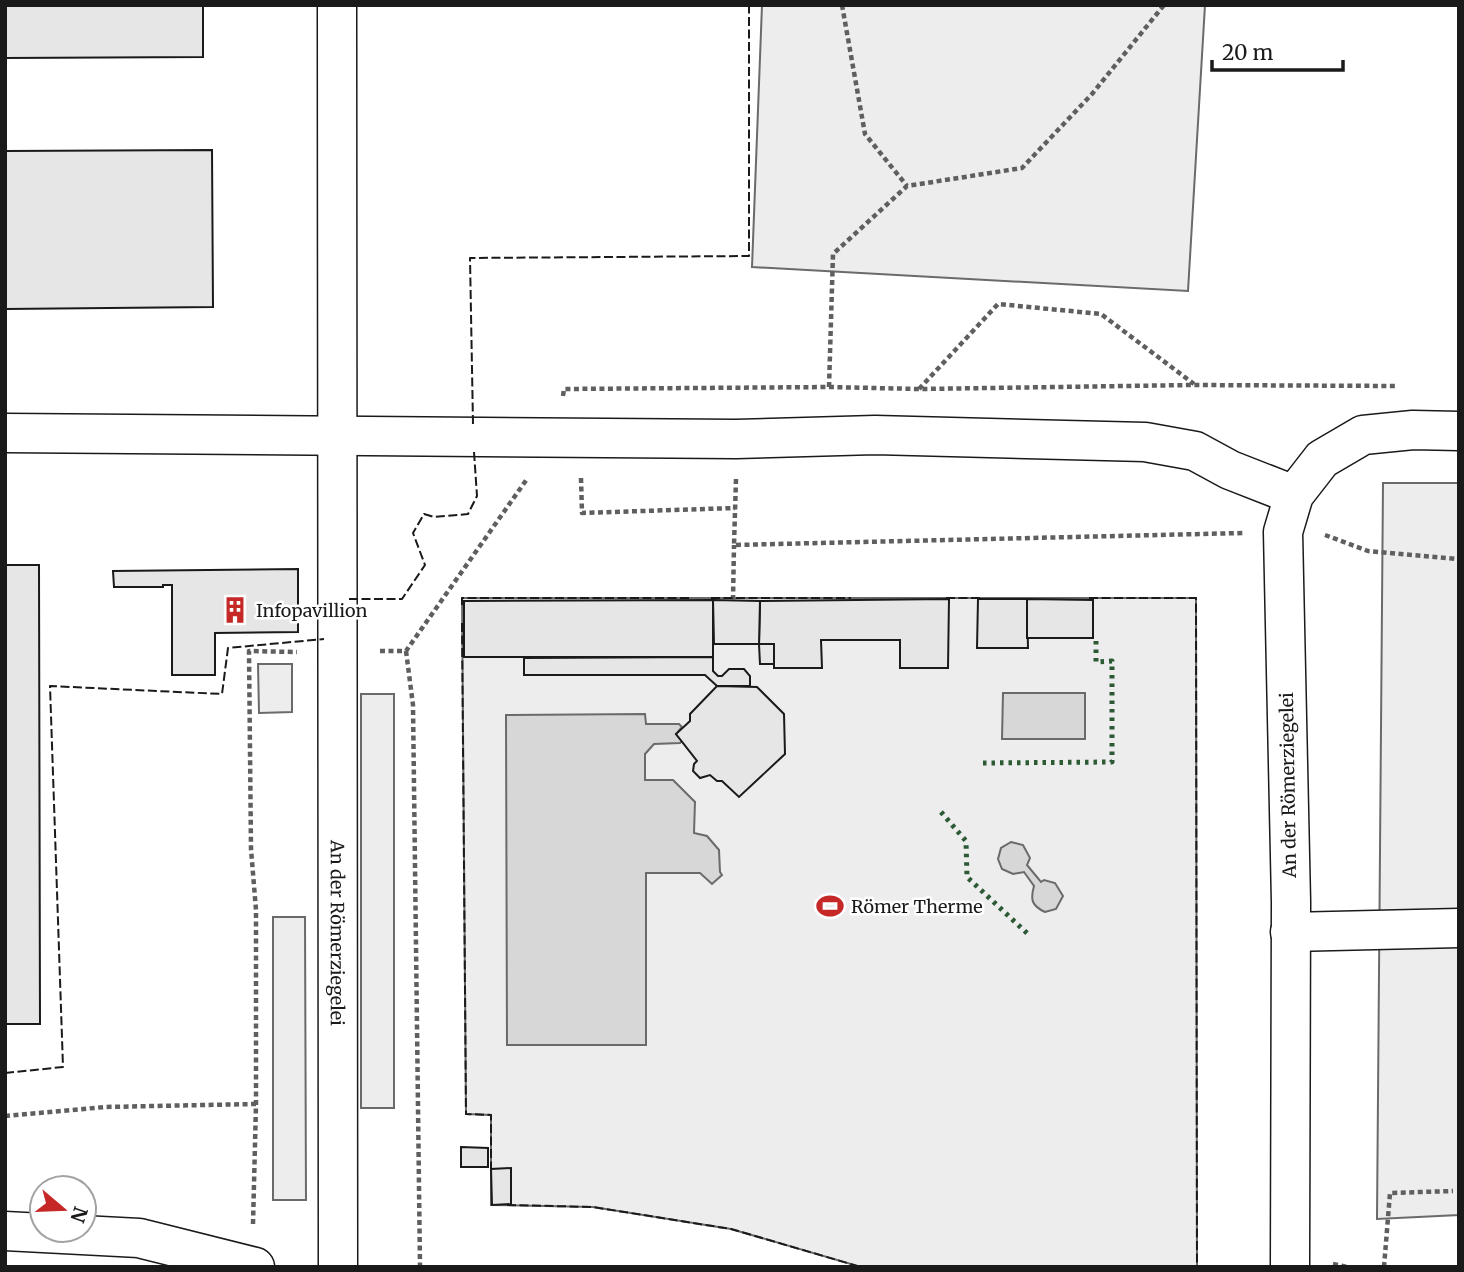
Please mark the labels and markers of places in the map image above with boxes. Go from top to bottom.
building icon: Infopavillion [220,595,250,625]
place label: Infopavillion [256,599,367,622]
sports icon: Römer Therme [815,891,845,921]
place label: Römer Therme [851,895,983,918]

